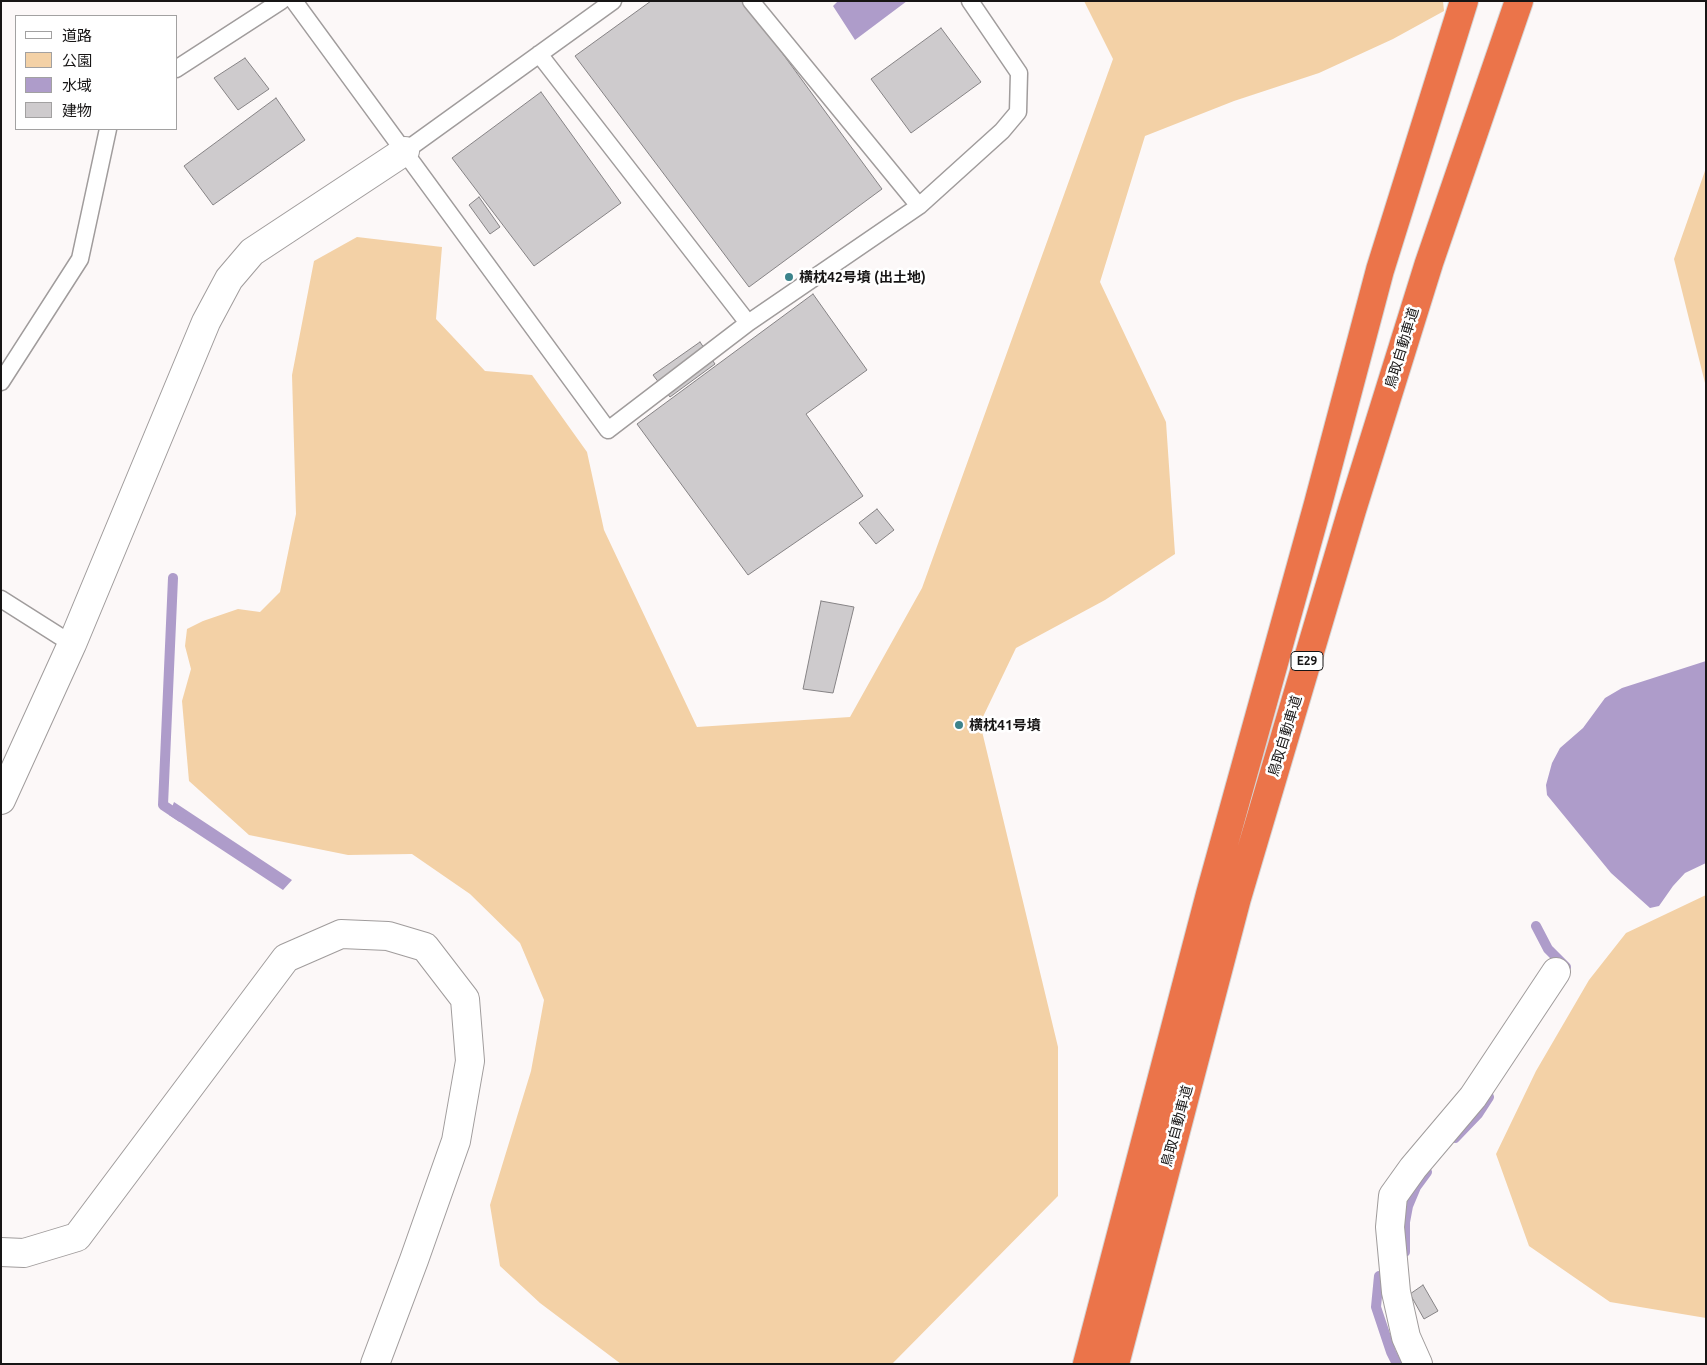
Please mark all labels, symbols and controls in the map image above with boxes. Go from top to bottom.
legend [15,15,178,130]
text: 道路 [62,27,92,44]
text: 公園 [62,52,92,69]
text: 水域 [62,77,92,94]
text: 建物 [62,102,92,119]
place label: 横枕42号墳 (出土地) [799,269,926,285]
marker: 横枕42号墳 (出土地) [783,271,795,283]
street label: 鳥取自動車道 [1382,305,1422,391]
road number: E29 [1291,651,1323,670]
street label: 鳥取自動車道 [1265,693,1305,779]
place label: 横枕41号墳 [969,717,1041,733]
marker: 横枕41号墳 [953,719,965,731]
street label: 鳥取自動車道 [1158,1083,1196,1169]

